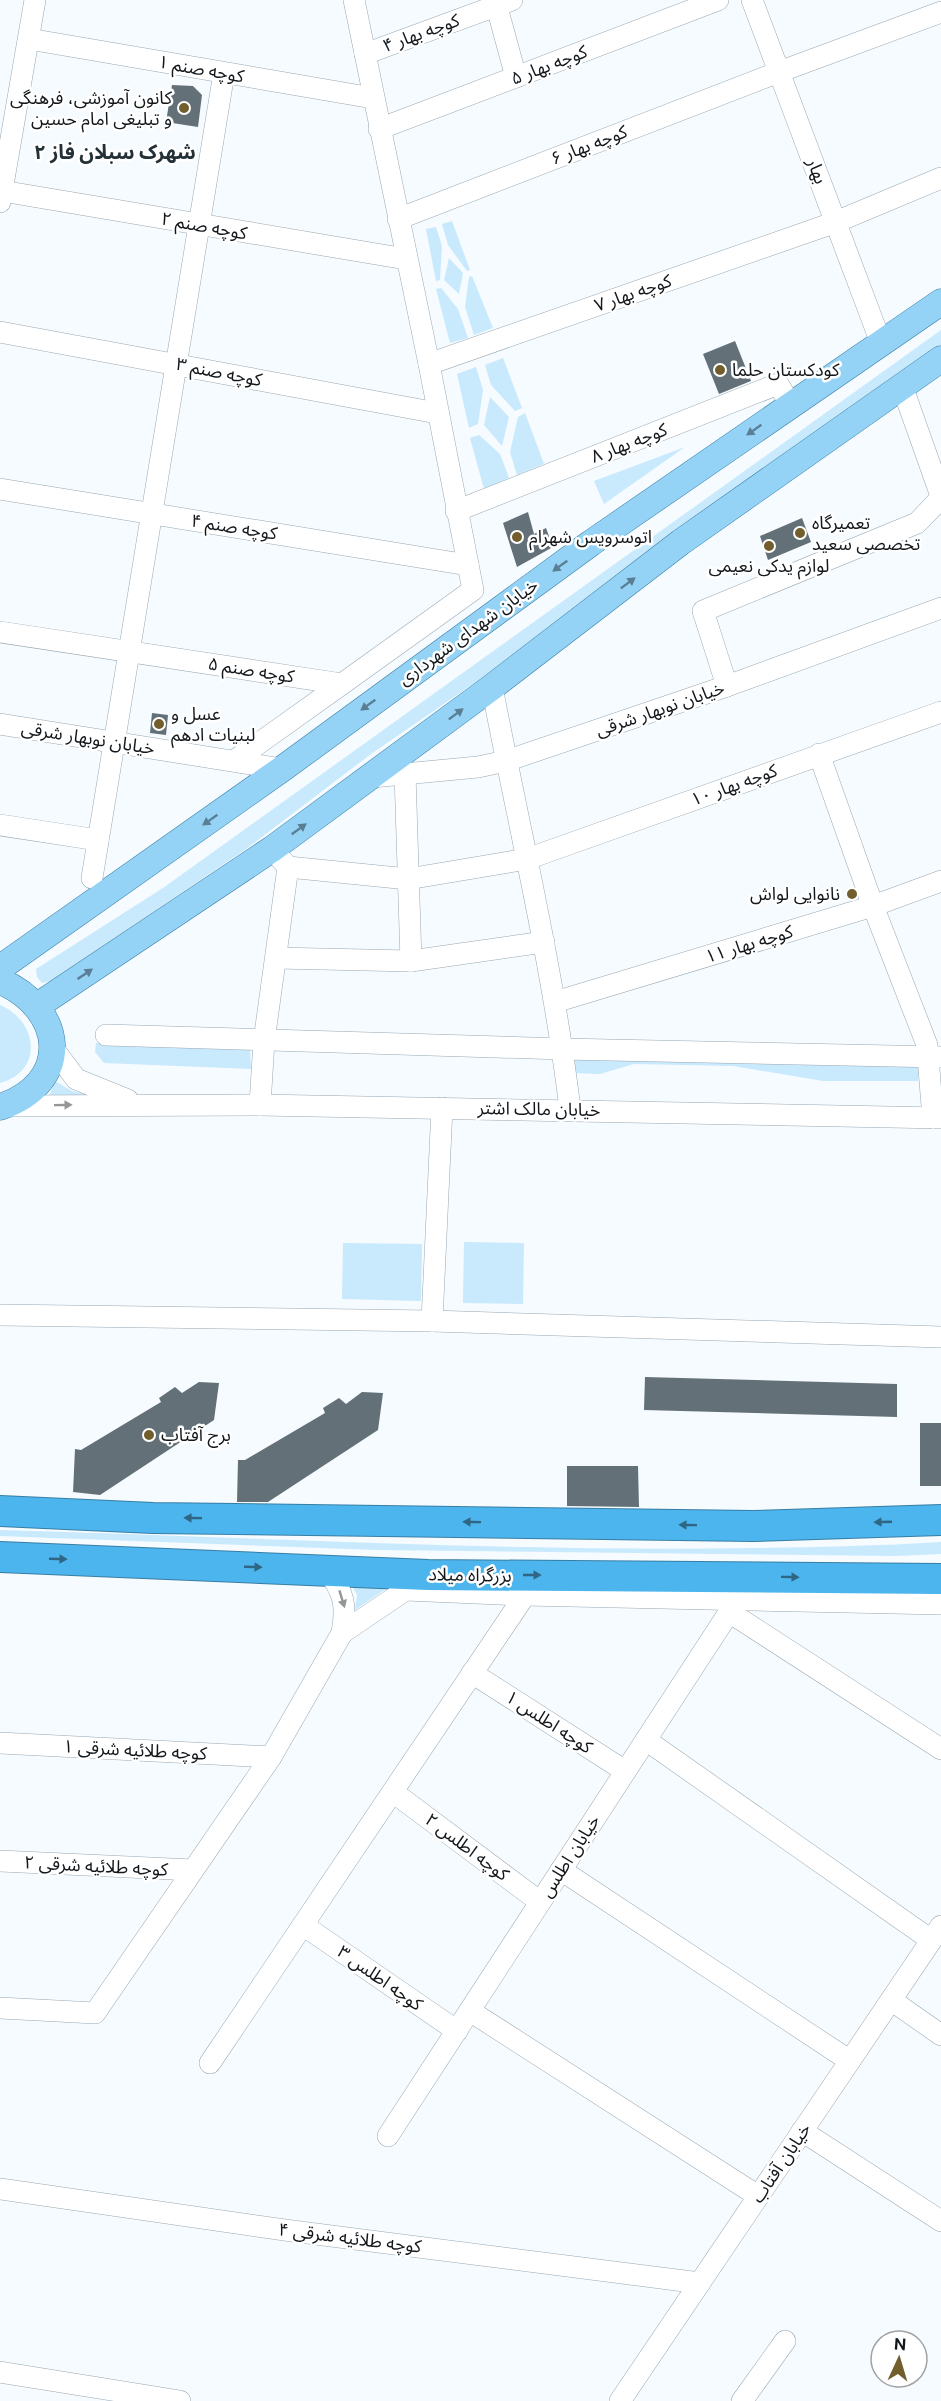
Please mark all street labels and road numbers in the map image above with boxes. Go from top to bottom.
street label: کوچه بهار ۴ [380,9,463,57]
street label: کوچه بهار ۵ [508,40,591,90]
street label: کوچه صنم ۱ [156,51,246,89]
street label: کوچه بهار ۶ [548,120,631,170]
street label: بهار [802,154,832,187]
street label: کوچه صنم ۲ [159,208,249,246]
street label: کوچه بهار ۷ [592,269,675,316]
street label: کوچه صنم ۳ [174,353,264,393]
street label: کوچه بهار ۸ [588,418,671,468]
street label: کوچه صنم ۴ [189,509,279,547]
street label: خیابان شهدای شهرداری [394,574,542,690]
street label: کوچه صنم ۵ [206,652,296,690]
street label: خیابان نوبهار شرقی [593,677,727,741]
street label: خیابان نوبهار شرقی [20,717,156,759]
street label: کوچه بهار ۱۰ [688,759,781,811]
street label: کوچه بهار ۱۱ [703,920,796,968]
street label: خیابان مالک اشتر [476,1097,601,1121]
street label: بزرگراه میلاد [428,1563,512,1587]
street label: کوچه اطلس ۱ [501,1686,597,1759]
street label: کوچه طلائیه شرقی ۱ [63,1735,208,1765]
street label: کوچه اطلس ۲ [421,1808,514,1886]
street label: خیابان اطلس [535,1811,605,1901]
street label: کوچه طلائیه شرقی ۲ [24,1851,169,1881]
street label: کوچه اطلس ۳ [333,1941,427,2016]
street label: خیابان آفتاب [746,2119,816,2207]
street label: کوچه طلائیه شرقی ۴ [277,2218,423,2258]

